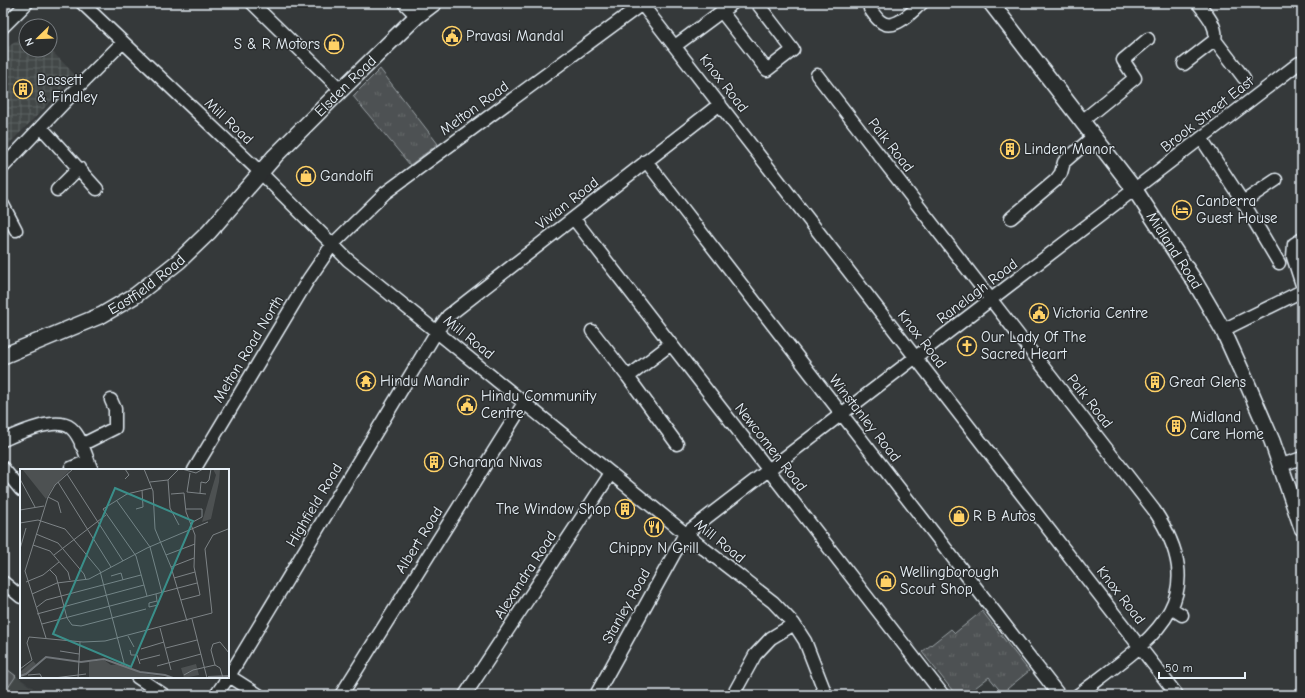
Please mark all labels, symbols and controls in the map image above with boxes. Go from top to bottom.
north arrow [18,18,58,58]
public building icon: Pravasi Mandal [441,25,463,47]
place label: Pravasi Mandal [466,27,564,45]
shop icon: S & R Motors [323,33,345,55]
place label: S & R Motors [234,35,320,53]
text: N [22,36,37,48]
street label: Knox Road [696,50,752,116]
street label: Elsden Road [311,52,380,120]
place label: Bassett & Findley [37,71,98,106]
street label: Brook Street East [1157,72,1258,156]
street label: Melton Road [436,77,512,139]
building icon: Bassett & Findley [12,78,34,100]
street label: Mill Road [201,94,257,148]
street label: Palk Road [864,114,918,176]
building icon: Linden Manor [999,138,1021,160]
place label: Linden Manor [1024,140,1115,158]
shop icon: Gandolfi [295,165,317,187]
place label: Gandolfi [320,167,374,185]
street label: Vivian Road [532,173,602,233]
place label: Canberra Guest House [1196,192,1278,227]
hotel icon: Canberra Guest House [1171,199,1193,221]
street label: Midland Road [1143,208,1206,292]
street label: Eastfield Road [105,251,189,319]
street label: Ranelagh Road [933,255,1021,327]
street label: Melton Road North [209,292,287,406]
public building icon: Victoria Centre [1028,302,1050,324]
place label: Victoria Centre [1053,304,1149,322]
street label: Knox Road [894,306,950,372]
street label: Mill Road [440,311,498,363]
place label: Our Lady Of The Sacred Heart [981,328,1087,363]
church icon: Our Lady Of The Sacred Heart [956,335,978,357]
temple icon: Hindu Mandir [355,370,377,392]
street label: Palk Road [1063,370,1117,432]
street label: Winstanley Road [825,371,905,465]
building icon: Great Glens [1144,371,1166,393]
place label: Hindu Mandir [380,372,469,390]
place label: Great Glens [1169,373,1246,391]
place label: Hindu Community Centre [481,387,597,422]
public building icon: Hindu Community Centre [456,394,478,416]
street label: Newcomen Road [731,399,811,495]
place label: Midland Care Home [1190,408,1264,443]
building icon: Midland Care Home [1165,415,1187,437]
building icon: Gharana Nivas [423,451,445,473]
place label: Gharana Nivas [448,453,542,471]
street label: Highfield Road [282,460,346,550]
inset map [20,469,229,678]
building icon: The Window Shop [614,498,636,520]
place label: The Window Shop [496,500,611,518]
street label: Albert Road [391,503,447,577]
shop icon: R B Autos [948,505,970,527]
place label: R B Autos [973,507,1036,525]
street label: Mill Road [691,515,749,567]
restaurant icon: Chippy N Grill [643,516,665,538]
street label: Alexandra Road [490,528,560,622]
place label: Chippy N Grill [609,539,699,557]
street label: Knox Road [1093,562,1149,628]
place label: Wellingborough Scout Shop [900,563,999,598]
street label: Stanley Road [598,565,654,647]
shop icon: Wellingborough Scout Shop [875,570,897,592]
scale bar [1159,654,1245,680]
text: 50 m [1165,661,1193,675]

